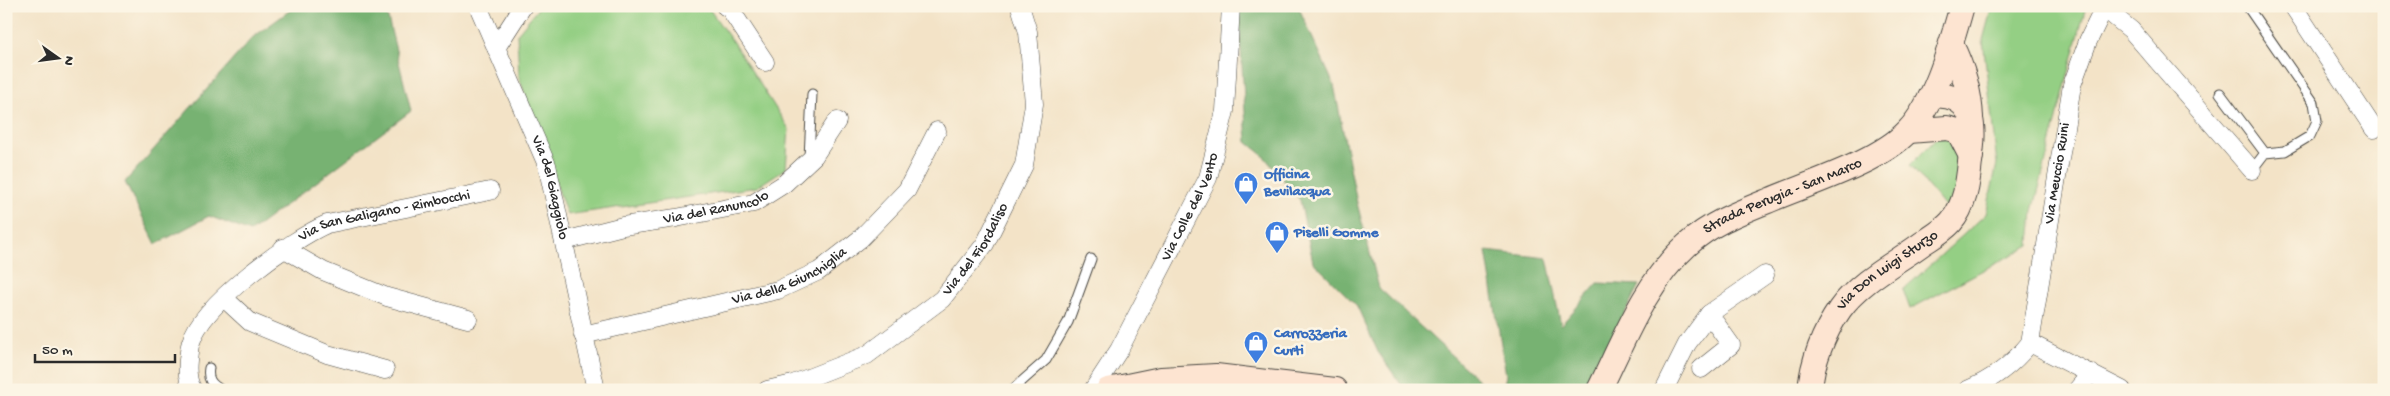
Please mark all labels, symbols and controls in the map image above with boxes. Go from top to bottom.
north arrow [32,32,82,82]
text: N [59,54,78,67]
street label: Via Meuccio Ruini [2040,121,2075,226]
street label: Via del Giaggiolo [526,132,572,242]
street label: Via Colle del Vento [1157,151,1223,265]
street label: Strada Perugia - San Marco [1700,154,1865,238]
place label: Officina Bevilacqua [1263,166,1331,201]
shop icon: Officina Bevilacqua [1233,171,1259,205]
street label: Via San Galigano - Rimbocchi [295,186,472,247]
street label: Via del Ranuncolo [661,187,773,229]
street label: Via del Fiordaliso [938,200,1013,300]
shop icon: Piselli Gomme [1264,220,1290,254]
place label: Piselli Gomme [1293,224,1380,242]
street label: Via Don Luigi Sturzo [1832,226,1942,315]
street label: Via della Giunchiglia [729,243,851,310]
place label: Carrozzeria Curti [1273,325,1347,360]
shop icon: Carrozzeria Curti [1243,330,1269,364]
scale bar [35,331,175,363]
text: 50 m [42,342,73,360]

